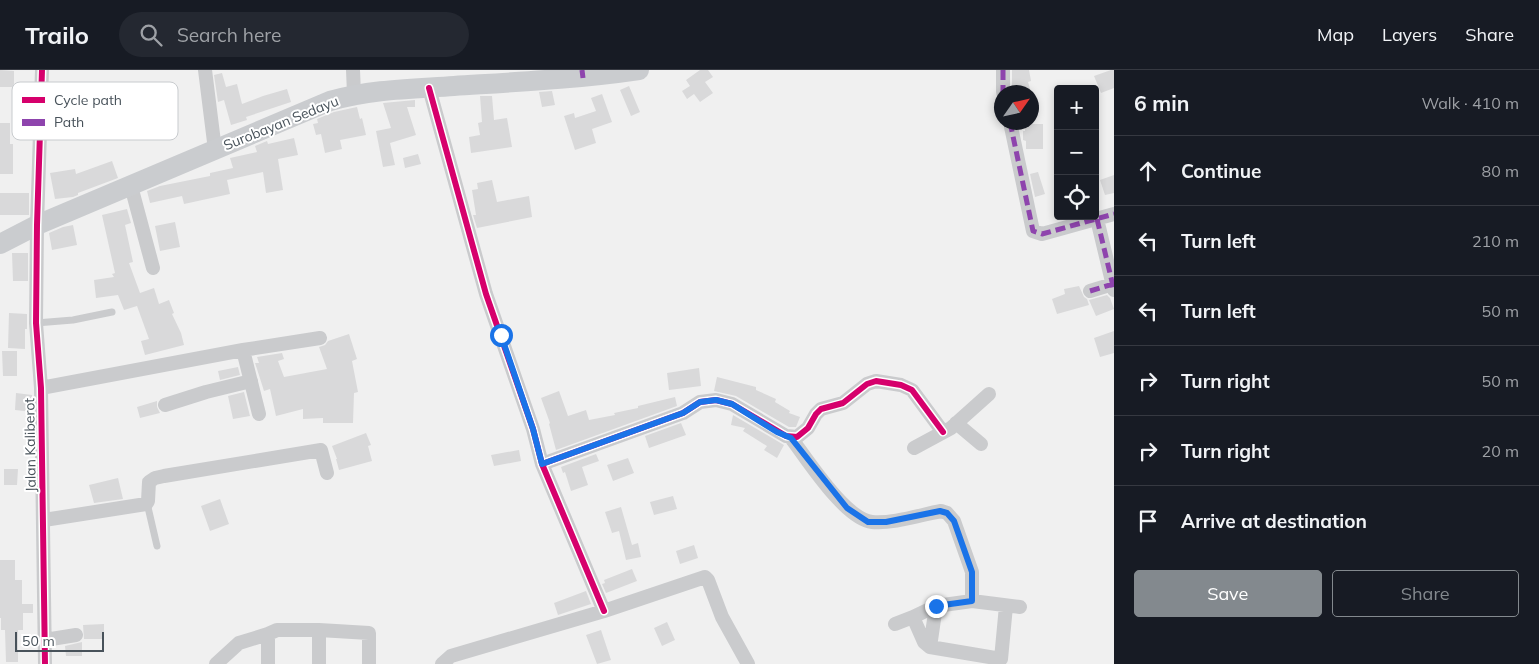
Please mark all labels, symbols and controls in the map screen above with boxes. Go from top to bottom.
search box [119,12,469,57]
text: Trailo [25,20,89,50]
icon: search [137,21,165,49]
text: Search here [177,23,281,47]
text: Map [1317,23,1354,46]
text: Layers [1382,23,1437,46]
text: Share [1465,23,1514,46]
legend [12,82,178,140]
north arrow [994,85,1039,130]
map controls [1054,85,1099,220]
button: + [1054,85,1099,130]
text: 6 min [1134,90,1189,116]
text: Cycle path [54,91,122,109]
street label: Surobayan Sedayu [221,92,341,154]
text: Walk · 410 m [1421,93,1519,113]
text: Path [54,113,84,131]
button: − [1054,130,1099,175]
icon: ahead [1134,157,1162,185]
text: Continue [1181,159,1261,183]
text: 80 m [1482,161,1519,181]
button: locate [1054,175,1099,220]
icon: left [1134,227,1162,255]
text: Turn left [1181,229,1256,253]
text: 210 m [1472,231,1519,251]
icon: left [1134,297,1162,325]
text: Turn left [1181,299,1256,323]
text: 50 m [1482,301,1519,321]
route start [490,324,513,347]
icon: right [1134,367,1162,395]
text: Turn right [1181,369,1270,393]
text: 50 m [1482,371,1519,391]
street label: Jalan Kaliberot [20,398,40,492]
icon: right [1134,437,1162,465]
text: Turn right [1181,439,1270,463]
text: 20 m [1482,441,1519,461]
icon: arrive [1134,507,1162,535]
text: Arrive at destination [1181,509,1367,533]
button: Save [1134,570,1322,617]
button: Share [1332,570,1519,617]
route end [925,595,948,618]
scale bar [15,629,104,652]
text: 50 m [22,632,55,650]

